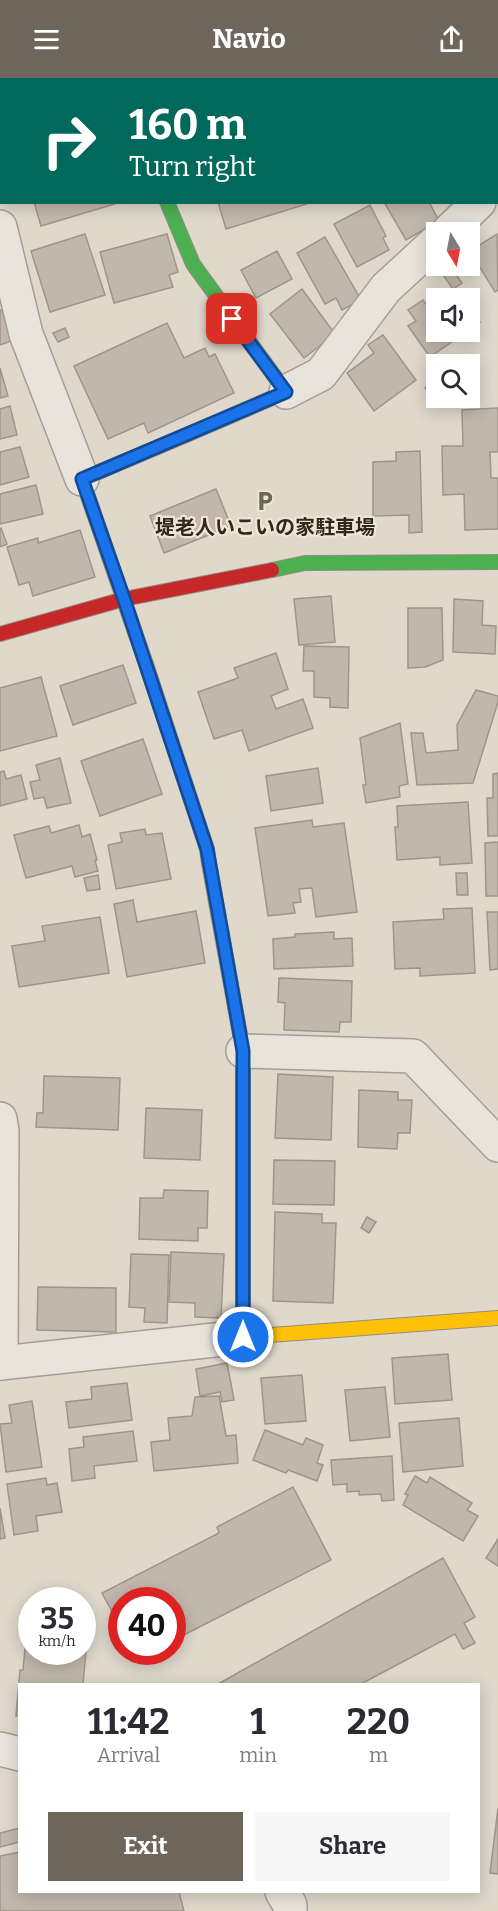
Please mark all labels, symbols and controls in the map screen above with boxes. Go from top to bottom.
icon: menu [30,23,63,56]
text: Navio [212,23,286,55]
icon: share [435,23,468,56]
text: 160 m [129,100,246,150]
icon: right [30,102,108,180]
text: Turn right [129,151,256,183]
north arrow [426,222,480,276]
map controls [426,222,480,408]
button: sound [426,288,480,342]
pin [206,293,257,344]
icon: arrive [215,302,248,335]
button: search [426,354,480,408]
parking icon: 堤老人いこいの家駐車場 [253,489,277,513]
place label: 堤老人いこいの家駐車場 [155,515,375,539]
position arrow [211,1305,275,1369]
speed limit sign: 40 [108,1587,186,1665]
text: 35 [40,1601,74,1637]
text: km/h [38,1632,76,1650]
text: 11:42 [88,1700,169,1744]
text: 1 [250,1700,266,1744]
text: 220 [347,1700,410,1744]
text: Arrival [97,1743,160,1767]
text: min [239,1743,277,1767]
text: m [369,1743,388,1767]
button: Exit [48,1812,243,1881]
button: Share [255,1812,450,1881]

